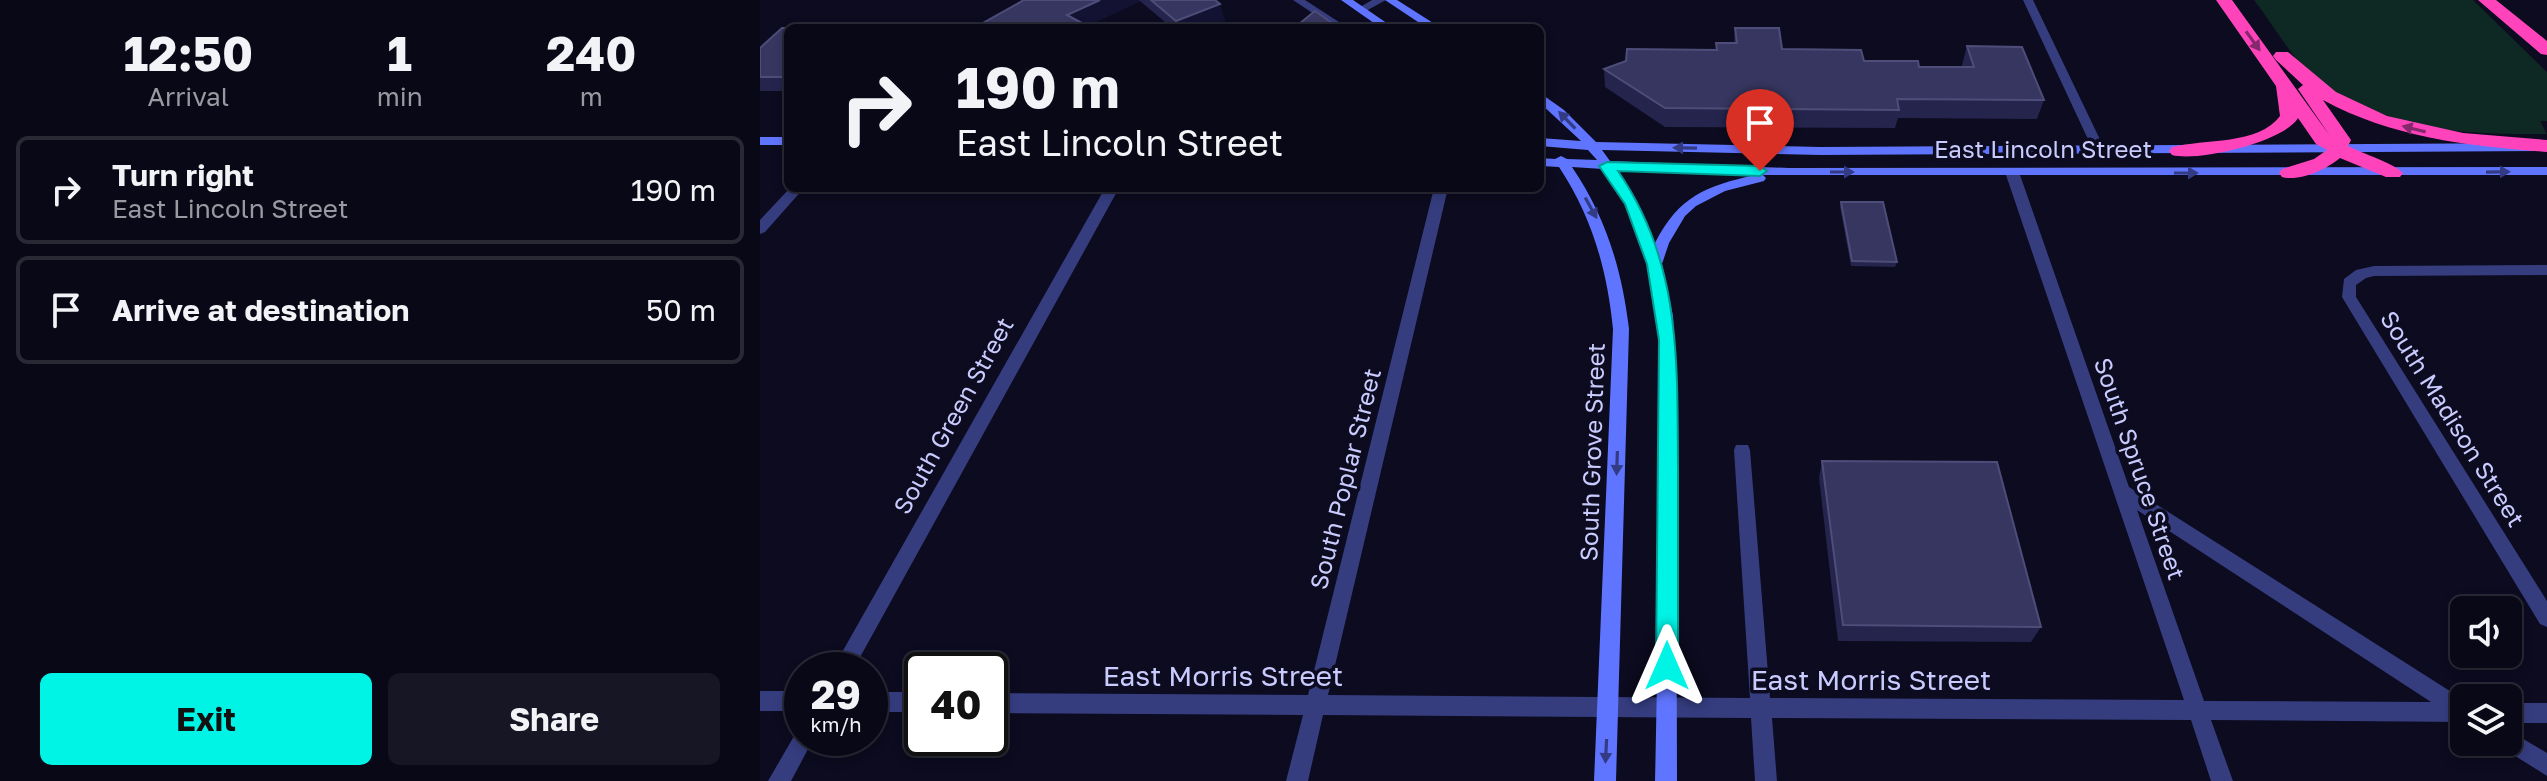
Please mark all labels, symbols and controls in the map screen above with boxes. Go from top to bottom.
text: 12:50 [123,24,253,82]
text: 1 [387,24,412,82]
text: 240 [546,24,637,82]
one-way arrow [2245,30,2261,52]
text: 190 m [956,53,1120,120]
icon: right [824,56,928,160]
text: Arrival [148,81,229,112]
text: min [377,81,423,112]
text: m [580,81,603,112]
pin [1726,89,1794,171]
icon: arrive [1738,101,1782,145]
one-way arrow [1558,111,1577,130]
text: East Lincoln Street [956,121,1283,164]
one-way arrow [2402,123,2427,135]
street label: East Lincoln Street [1934,134,2152,163]
one-way arrow [1672,142,1697,155]
text: Turn right [112,157,254,193]
one-way arrow [1830,166,1855,178]
one-way arrow [2486,166,2511,178]
one-way arrow [2174,167,2199,179]
icon: right [44,168,88,212]
text: 190 m [631,172,716,208]
text: East Lincoln Street [112,193,348,224]
one-way arrow [1584,197,1598,219]
icon: arrive [44,288,88,332]
text: Arrive at destination [112,292,409,328]
text: 50 m [646,292,716,328]
street label: South Madison Street [2375,305,2532,531]
street label: South Green Street [887,312,1019,519]
street label: South Grove Street [1573,342,1610,562]
street label: South Spruce Street [2089,354,2192,583]
street label: South Poplar Street [1303,365,1386,592]
one-way arrow [1610,451,1623,476]
map controls [2450,596,2522,756]
button: sound [2450,596,2522,668]
position arrow [1625,624,1709,708]
speed limit sign: 40 [904,652,1008,756]
street label: East Morris Street [1103,659,1343,692]
street label: East Morris Street [1751,663,1991,696]
text: 29 [811,670,861,718]
button: Exit [40,673,372,765]
button: Share [388,673,720,765]
button: layers [2450,684,2522,756]
text: km/h [811,712,861,736]
one-way arrow [1600,739,1613,764]

